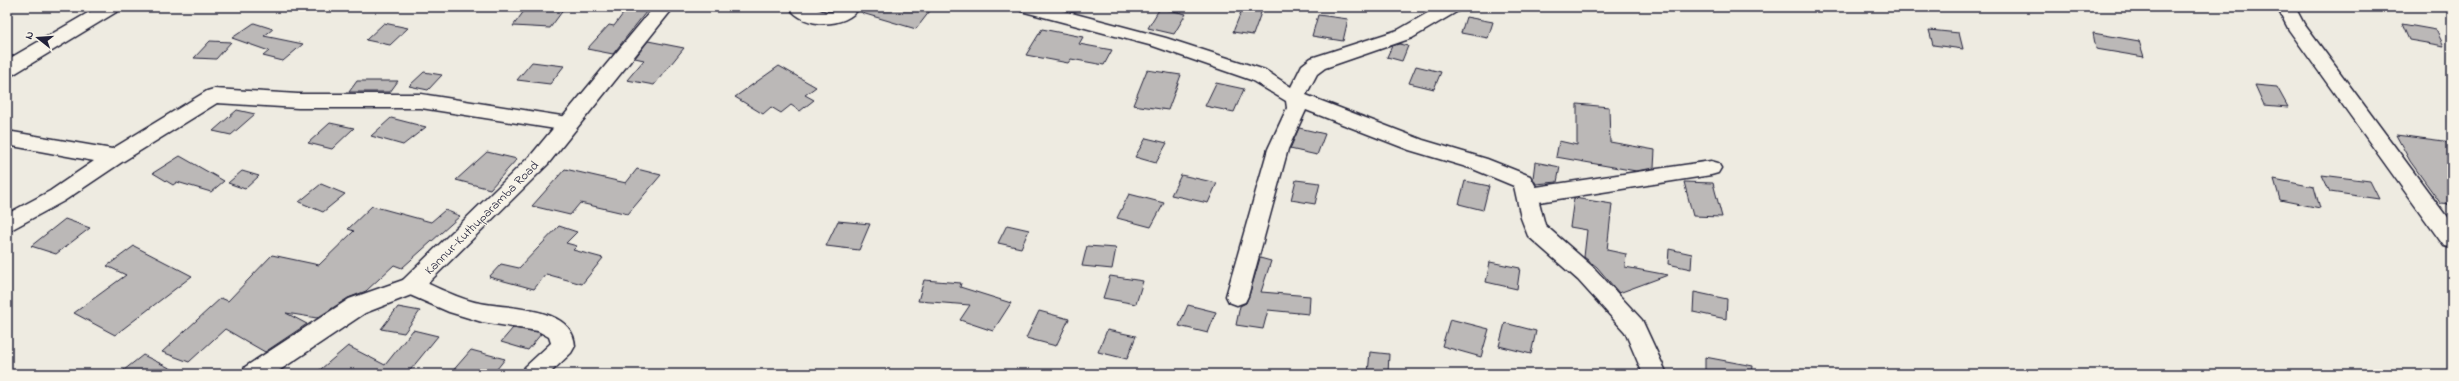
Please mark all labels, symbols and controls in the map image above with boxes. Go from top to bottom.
north arrow [18,18,58,58]
text: N [21,29,38,41]
street label: Kannur-Kuthuparamba Road [421,156,544,279]

